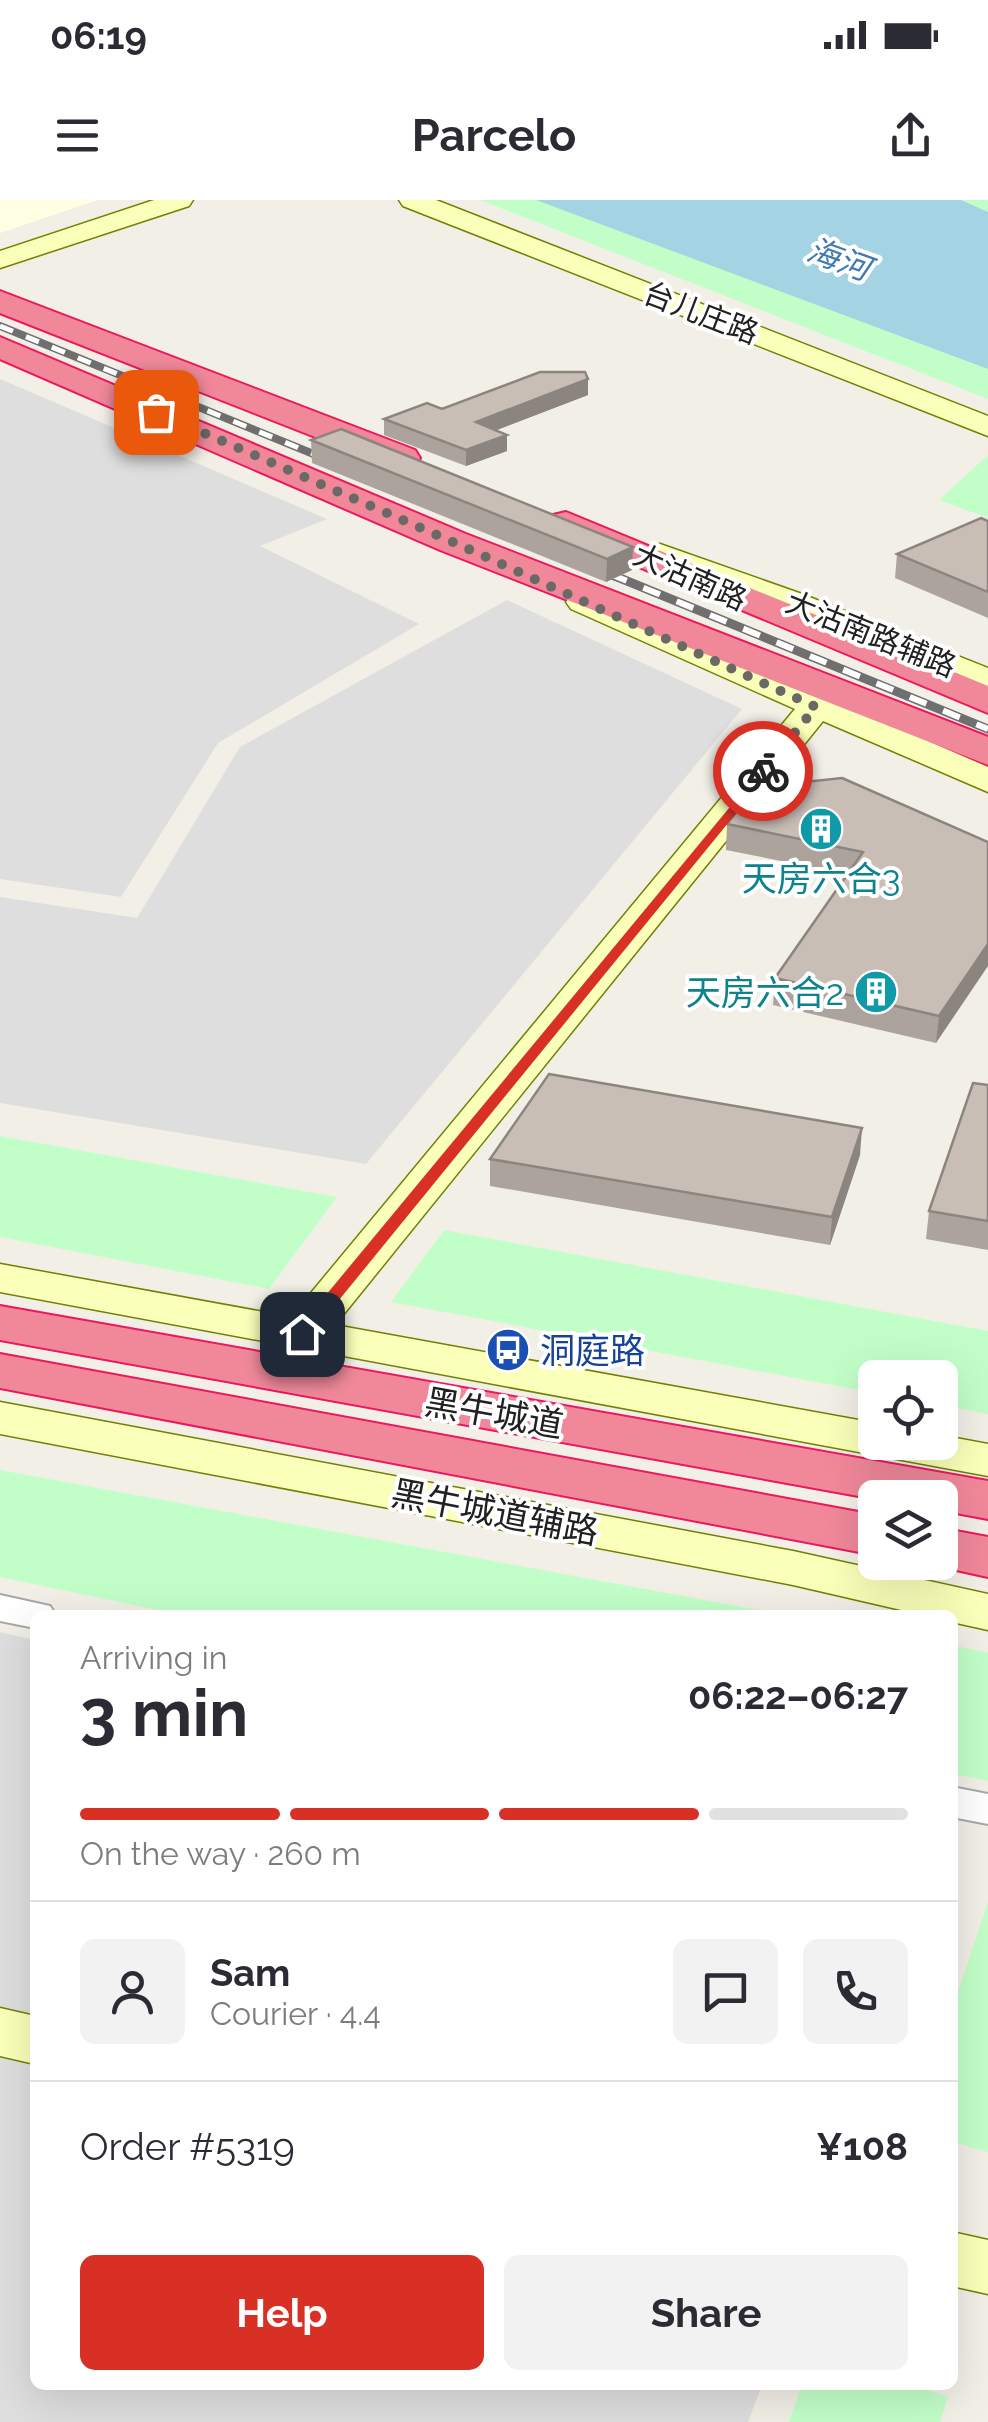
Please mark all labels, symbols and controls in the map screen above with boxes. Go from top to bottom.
text: 06:19 [50,13,147,58]
icon: menu [50,108,105,163]
icon: share [883,108,938,163]
text: Parcelo [412,109,576,162]
water label: 海河 [803,231,881,289]
street label: 台儿庄路 [639,275,763,351]
pin [114,370,199,455]
icon: bag [129,385,184,440]
street label: 大沽南路 [628,537,752,617]
street label: 大沽南路辅路 [781,584,961,684]
courier [713,721,813,821]
icon: bike [736,744,791,799]
building icon: 天房六合3 [798,806,844,852]
place label: 天房六合3 [742,858,900,899]
building icon: 天房六合2 [853,969,899,1015]
place label: 天房六合2 [686,972,844,1013]
pin [260,1292,345,1377]
icon: home [275,1307,330,1362]
bus stop icon: 洞庭路 [485,1327,531,1373]
place label: 洞庭路 [540,1330,645,1371]
map controls [858,1360,958,1580]
button: locate [858,1360,958,1460]
street label: 黑牛城道 [421,1381,567,1445]
street label: 黑牛城道辅路 [388,1472,602,1552]
button: layers [858,1480,958,1580]
text: Arriving in [80,1639,227,1676]
text: 06:22–06:27 [688,1673,908,1718]
text: 3 min [80,1675,248,1751]
text: On the way · 260 m [80,1835,361,1872]
button: person [80,1939,185,2044]
button: chat [673,1939,778,2044]
button: phone [803,1939,908,2044]
text: Sam [210,1950,290,1995]
text: Courier · 4.4 [210,1995,381,2032]
text: Order #5319 [80,2124,295,2169]
text: ¥108 [816,2124,908,2169]
button: Help [80,2255,484,2370]
button: Share [504,2255,908,2370]

